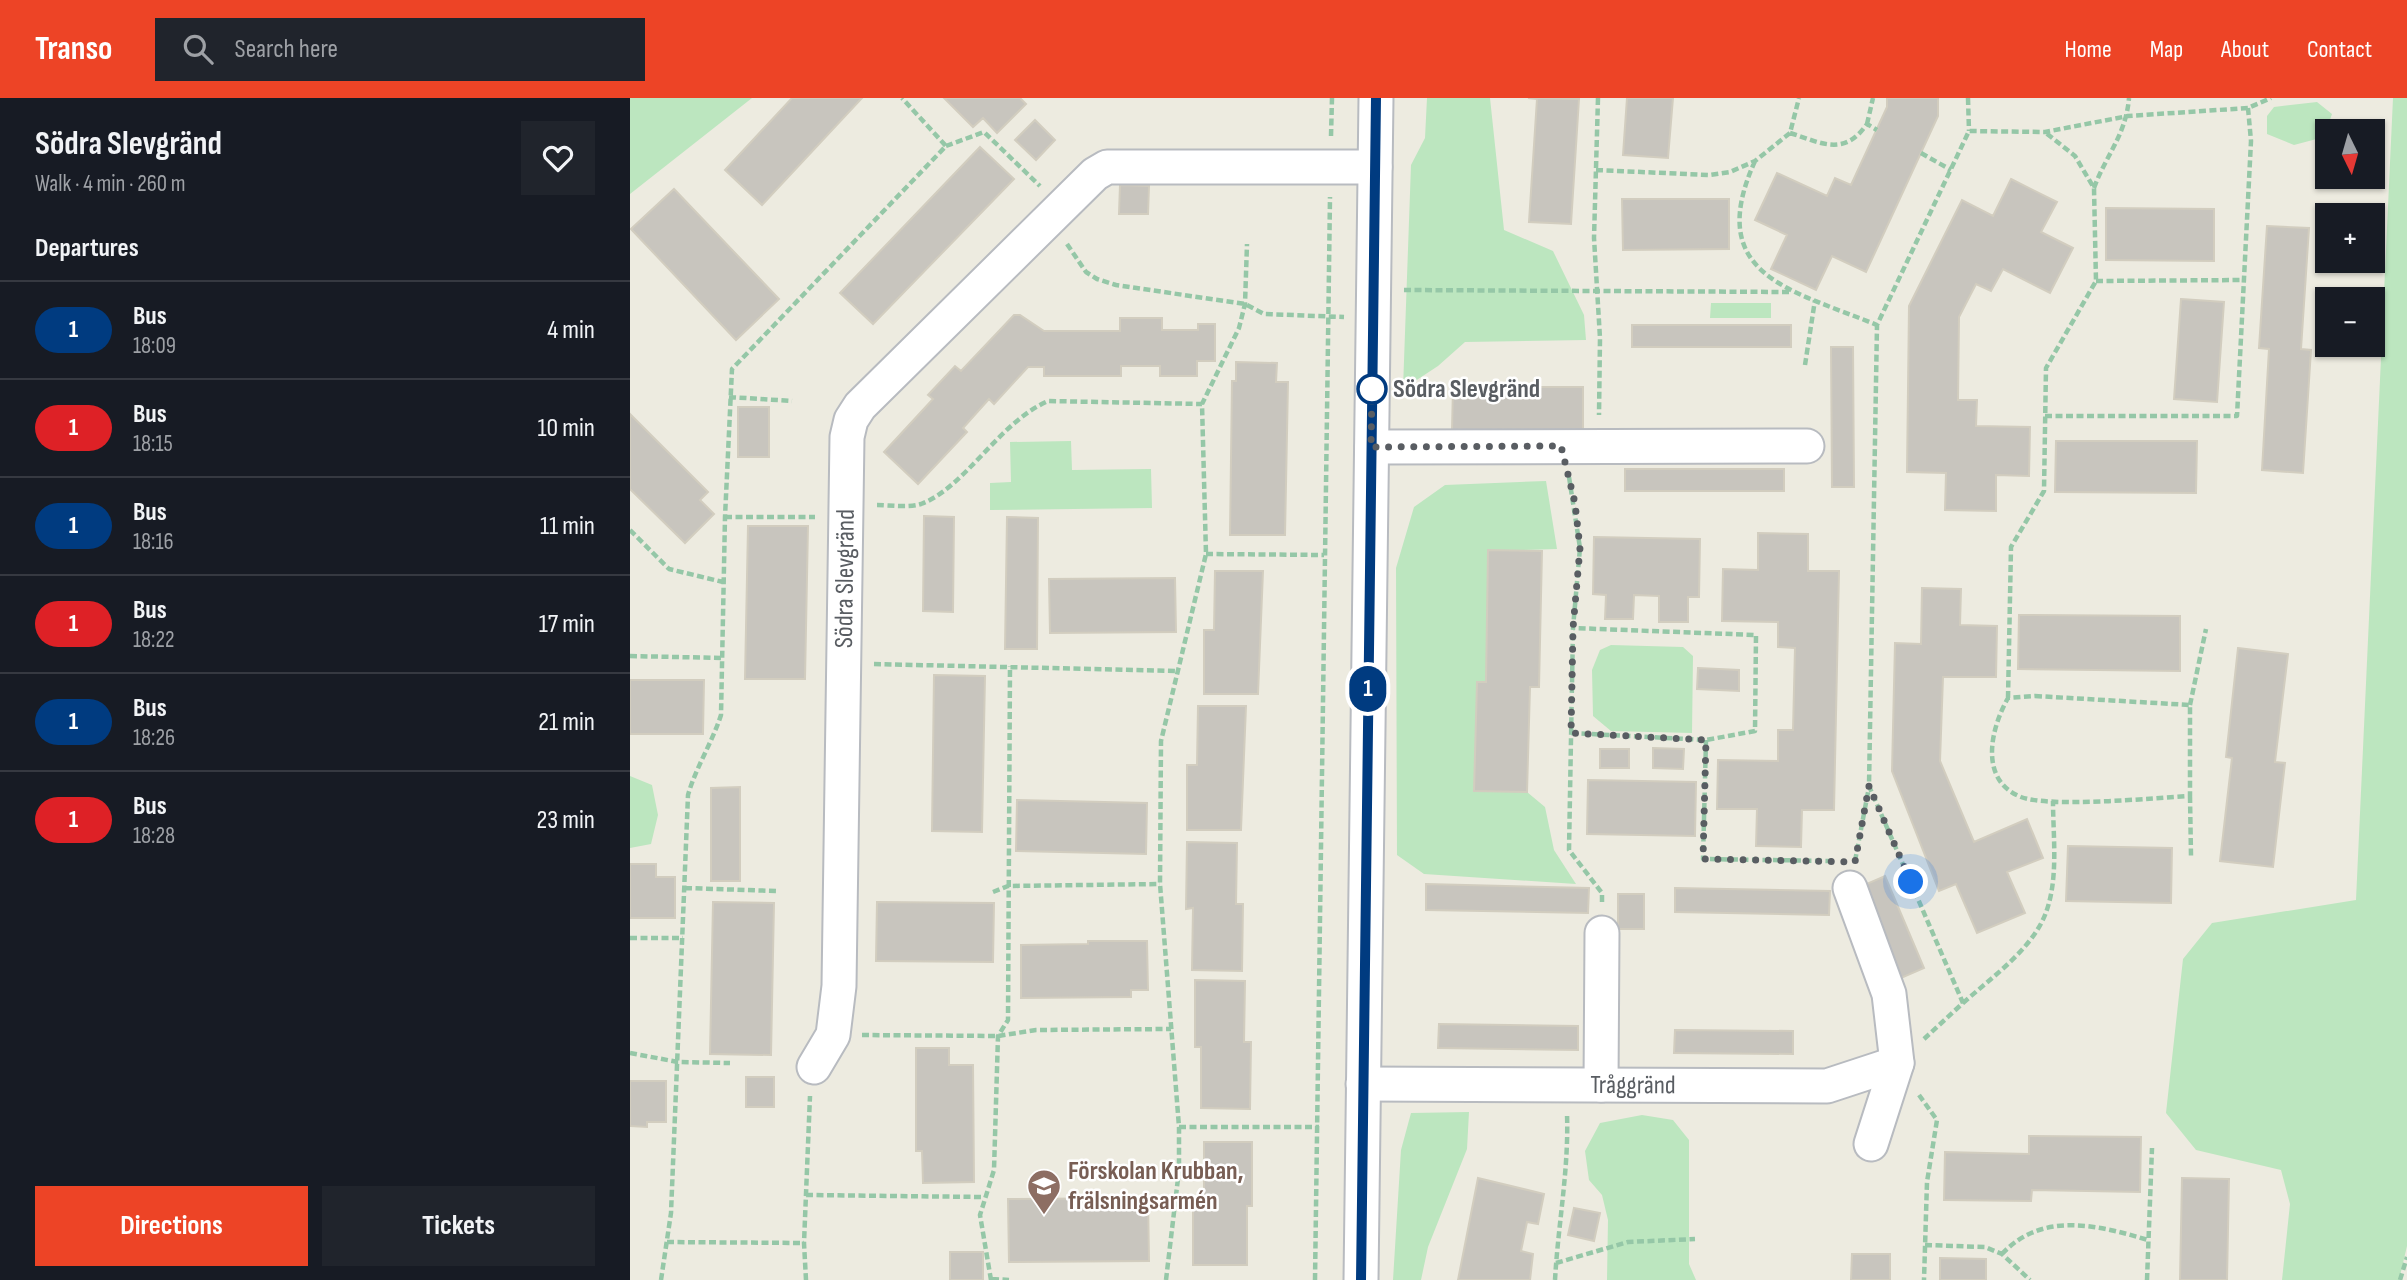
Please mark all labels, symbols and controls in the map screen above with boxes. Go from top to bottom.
search box [155,18,645,81]
text: Transo [35,29,113,69]
icon: search [179,30,217,68]
text: Search here [235,34,338,65]
text: Home [2064,35,2112,64]
text: Map [2150,35,2183,64]
text: About [2221,35,2269,64]
text: Contact [2307,35,2372,64]
north arrow [2315,119,2385,189]
map controls [2315,119,2385,357]
button: heart [521,121,595,195]
text: Södra Slevgränd [35,124,222,164]
text: Walk · 4 min · 260 m [35,170,185,198]
button: + [2315,203,2385,273]
text: Departures [35,233,139,264]
button: − [2315,287,2385,357]
text: Bus [133,301,167,332]
text: 1 [69,315,78,344]
text: 4 min [547,315,595,346]
text: 18:09 [133,332,176,360]
marker: Södra Slevgränd [1357,374,1387,404]
place label: Södra Slevgränd [1393,374,1540,405]
text: Bus [133,399,167,430]
text: 1 [69,413,78,442]
text: 10 min [538,413,595,444]
text: 18:15 [133,430,173,458]
text: Bus [133,497,167,528]
street label: Södra Slevgränd [828,509,861,648]
text: 1 [69,511,78,540]
text: 11 min [540,511,595,542]
text: 18:16 [133,528,174,556]
text: Bus [133,595,167,626]
text: 1 [69,609,78,638]
text: 17 min [539,609,595,640]
text: 18:22 [133,626,174,654]
line badge: 1 [1345,666,1391,712]
text: 1 [1363,674,1373,703]
text: Bus [133,693,167,724]
text: 1 [69,707,78,736]
text: 21 min [538,707,595,738]
text: 18:26 [133,724,175,752]
text: Bus [133,791,167,822]
text: 1 [69,805,78,834]
text: 23 min [537,805,595,836]
text: 18:28 [133,822,175,850]
your location [1893,864,1928,899]
street label: Tråggränd [1590,1069,1676,1101]
place label: Förskolan Krubban, frälsningsarmén [1068,1156,1244,1217]
school or university icon: Förskolan Krubban, frälsningsarmén [1025,1167,1063,1216]
button: Directions [35,1186,308,1266]
button: Tickets [322,1186,595,1266]

